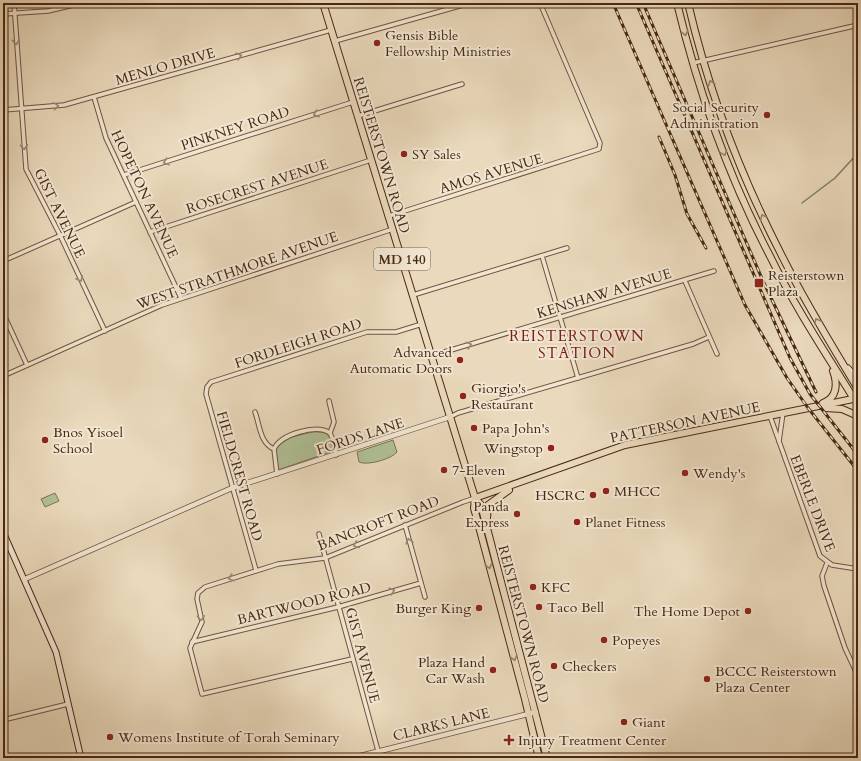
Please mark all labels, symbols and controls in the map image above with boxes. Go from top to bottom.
place label: Gensis Bible Fellowship Ministries [385,26,511,61]
one-way arrow [680,29,689,36]
marker: Gensis Bible Fellowship Ministries [372,38,382,48]
one-way arrow [12,39,21,45]
street label: MENLO DRIVE [113,43,218,90]
one-way arrow [236,52,243,61]
street label: REISTERSTOWN ROAD [349,75,414,236]
one-way arrow [707,80,716,87]
place label: Social Security Administration [670,98,760,133]
one-way arrow [53,102,59,111]
street label: PINKNEY ROAD [178,102,292,155]
one-way arrow [313,109,320,118]
marker: Social Security Administration [762,110,772,120]
street label: HOPETON AVENUE [106,127,183,262]
one-way arrow [19,144,28,150]
place label: SY Sales [412,145,461,164]
marker: SY Sales [399,149,409,159]
street label: AMOS AVENUE [437,149,545,198]
one-way arrow [719,149,727,156]
street label: ROSECREST AVENUE [184,154,331,218]
one-way arrow [162,157,169,166]
street label: GIST AVENUE [30,165,90,262]
one-way arrow [760,214,768,221]
street label: WEST STRATHMORE AVENUE [133,227,341,314]
road number: MD 140 [374,248,430,270]
street label: KENSHAW AVENUE [535,264,674,323]
place label: Reisterstown Plaza [768,266,844,301]
one-way arrow [75,274,83,282]
marker: Reisterstown Plaza [753,277,765,289]
street label: FORDLEIGH ROAD [232,314,364,373]
one-way arrow [814,318,821,325]
district label: REISTERSTOWN STATION [509,326,645,363]
one-way arrow [465,341,472,350]
place label: Advanced Automatic Doors [350,343,453,378]
marker: Advanced Automatic Doors [455,355,465,365]
place label: Giorgio's Restaurant [471,379,534,414]
marker: Giorgio's Restaurant [458,391,468,401]
street label: PATTERSON AVENUE [608,397,762,448]
street label: FIELDCREST ROAD [212,409,267,543]
street label: FORDS LANE [314,413,407,460]
place label: Papa John's [482,419,550,438]
place label: Bnos Yisoel School [53,423,123,458]
marker: Papa John's [469,423,479,433]
marker: Bnos Yisoel School [40,435,50,445]
place label: Wingstop [483,439,543,458]
marker: Wingstop [546,443,556,453]
street label: EBERLE DRIVE [785,452,840,555]
place label: 7-Eleven [452,461,505,480]
place label: Wendy's [692,464,746,483]
marker: 7-Eleven [439,465,449,475]
marker: Wendy's [680,468,690,478]
place label: MHCC [614,482,661,501]
place label: HSCRC [535,486,585,505]
marker: MHCC [601,486,611,496]
marker: HSCRC [588,490,598,500]
street label: BANCROFT ROAD [315,491,442,555]
place label: Panda Express [465,497,509,532]
marker: Panda Express [512,509,522,519]
place label: Planet Fitness [585,513,666,532]
marker: Planet Fitness [572,517,582,527]
one-way arrow [405,538,414,545]
one-way arrow [352,541,359,549]
street label: REISTERSTOWN ROAD [493,543,554,705]
one-way arrow [485,563,493,569]
one-way arrow [227,574,234,582]
street label: BARTWOOD ROAD [235,578,373,629]
place label: KFC [541,578,570,597]
marker: KFC [528,582,538,592]
one-way arrow [389,587,396,596]
place label: Taco Bell [547,598,604,617]
place label: Burger King [395,599,471,618]
marker: Taco Bell [534,602,544,612]
place label: The Home Depot [634,602,741,621]
marker: Burger King [474,603,484,613]
street label: GIST AVENUE [341,605,384,705]
marker: The Home Depot [743,606,753,616]
one-way arrow [196,615,205,621]
place label: Popeyes [612,631,660,650]
marker: Popeyes [599,635,609,645]
place label: Plaza Hand Car Wash [418,653,486,688]
one-way arrow [509,654,518,661]
place label: Checkers [562,657,617,676]
marker: Checkers [549,661,559,671]
place label: BCCC Reisterstown Plaza Center [715,662,837,697]
marker: Plaza Hand Car Wash [488,665,498,675]
marker: BCCC Reisterstown Plaza Center [702,674,712,684]
street label: CLARKS LANE [391,703,492,746]
place label: Giant [632,713,666,732]
marker: Giant [619,717,629,727]
place label: Womens Institute of Torah Seminary [117,728,340,747]
place label: Injury Treatment Center [518,731,667,750]
marker: Womens Institute of Torah Seminary [105,732,115,742]
marker: Injury Treatment Center [503,734,515,746]

